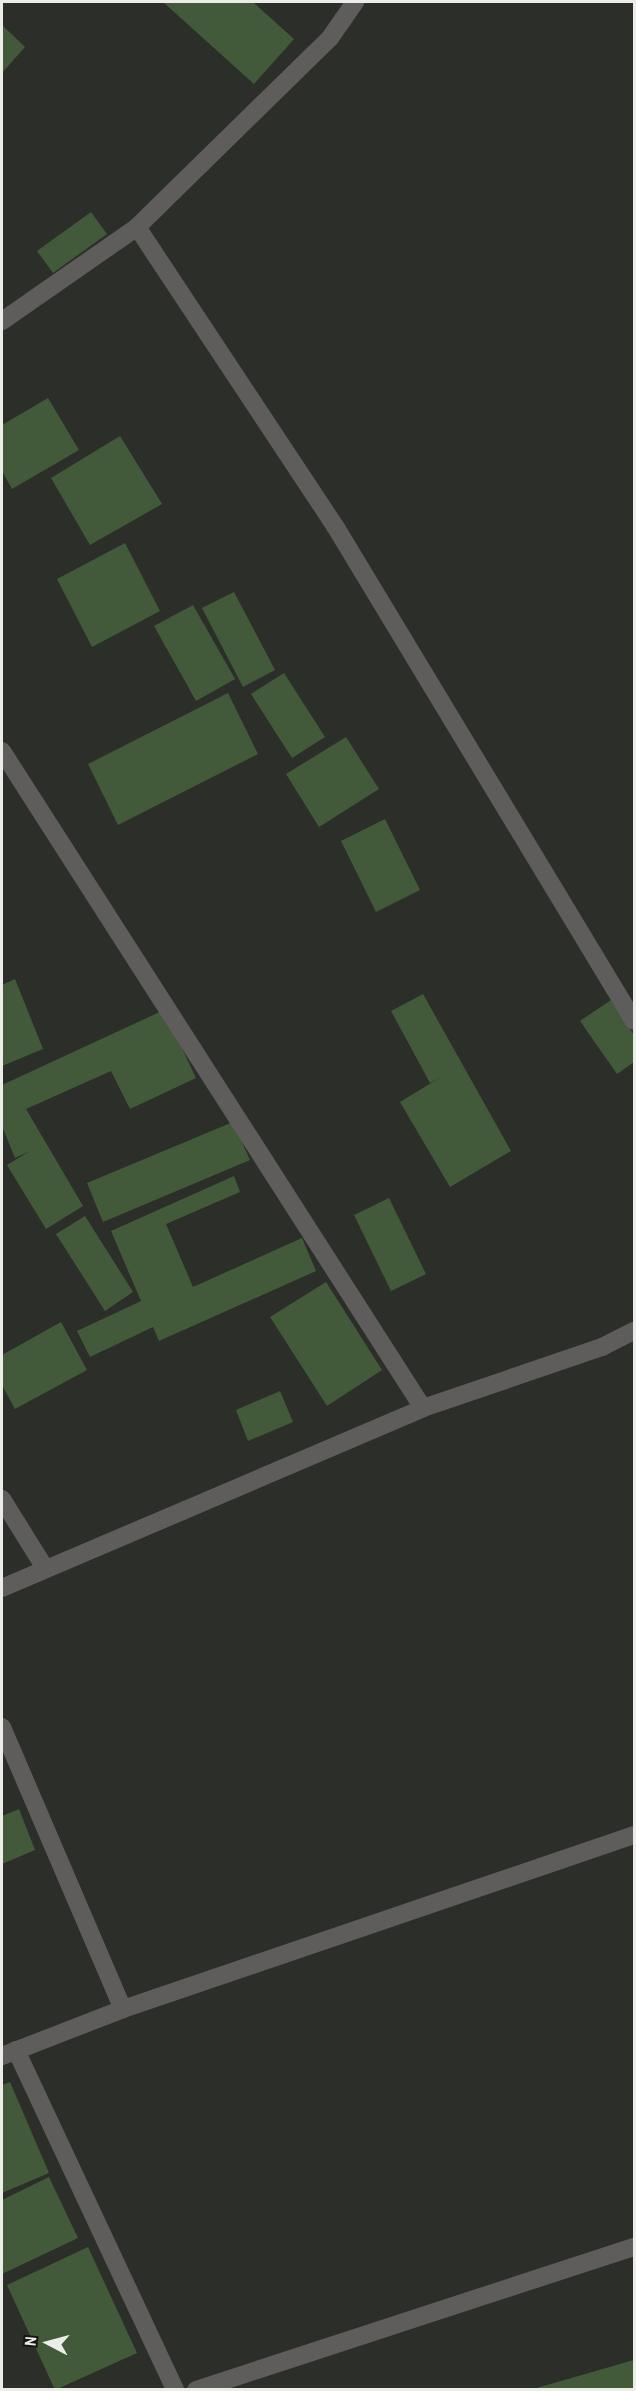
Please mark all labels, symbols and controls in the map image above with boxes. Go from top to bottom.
north arrow [18,2313,78,2373]
text: N [19,2335,42,2347]

